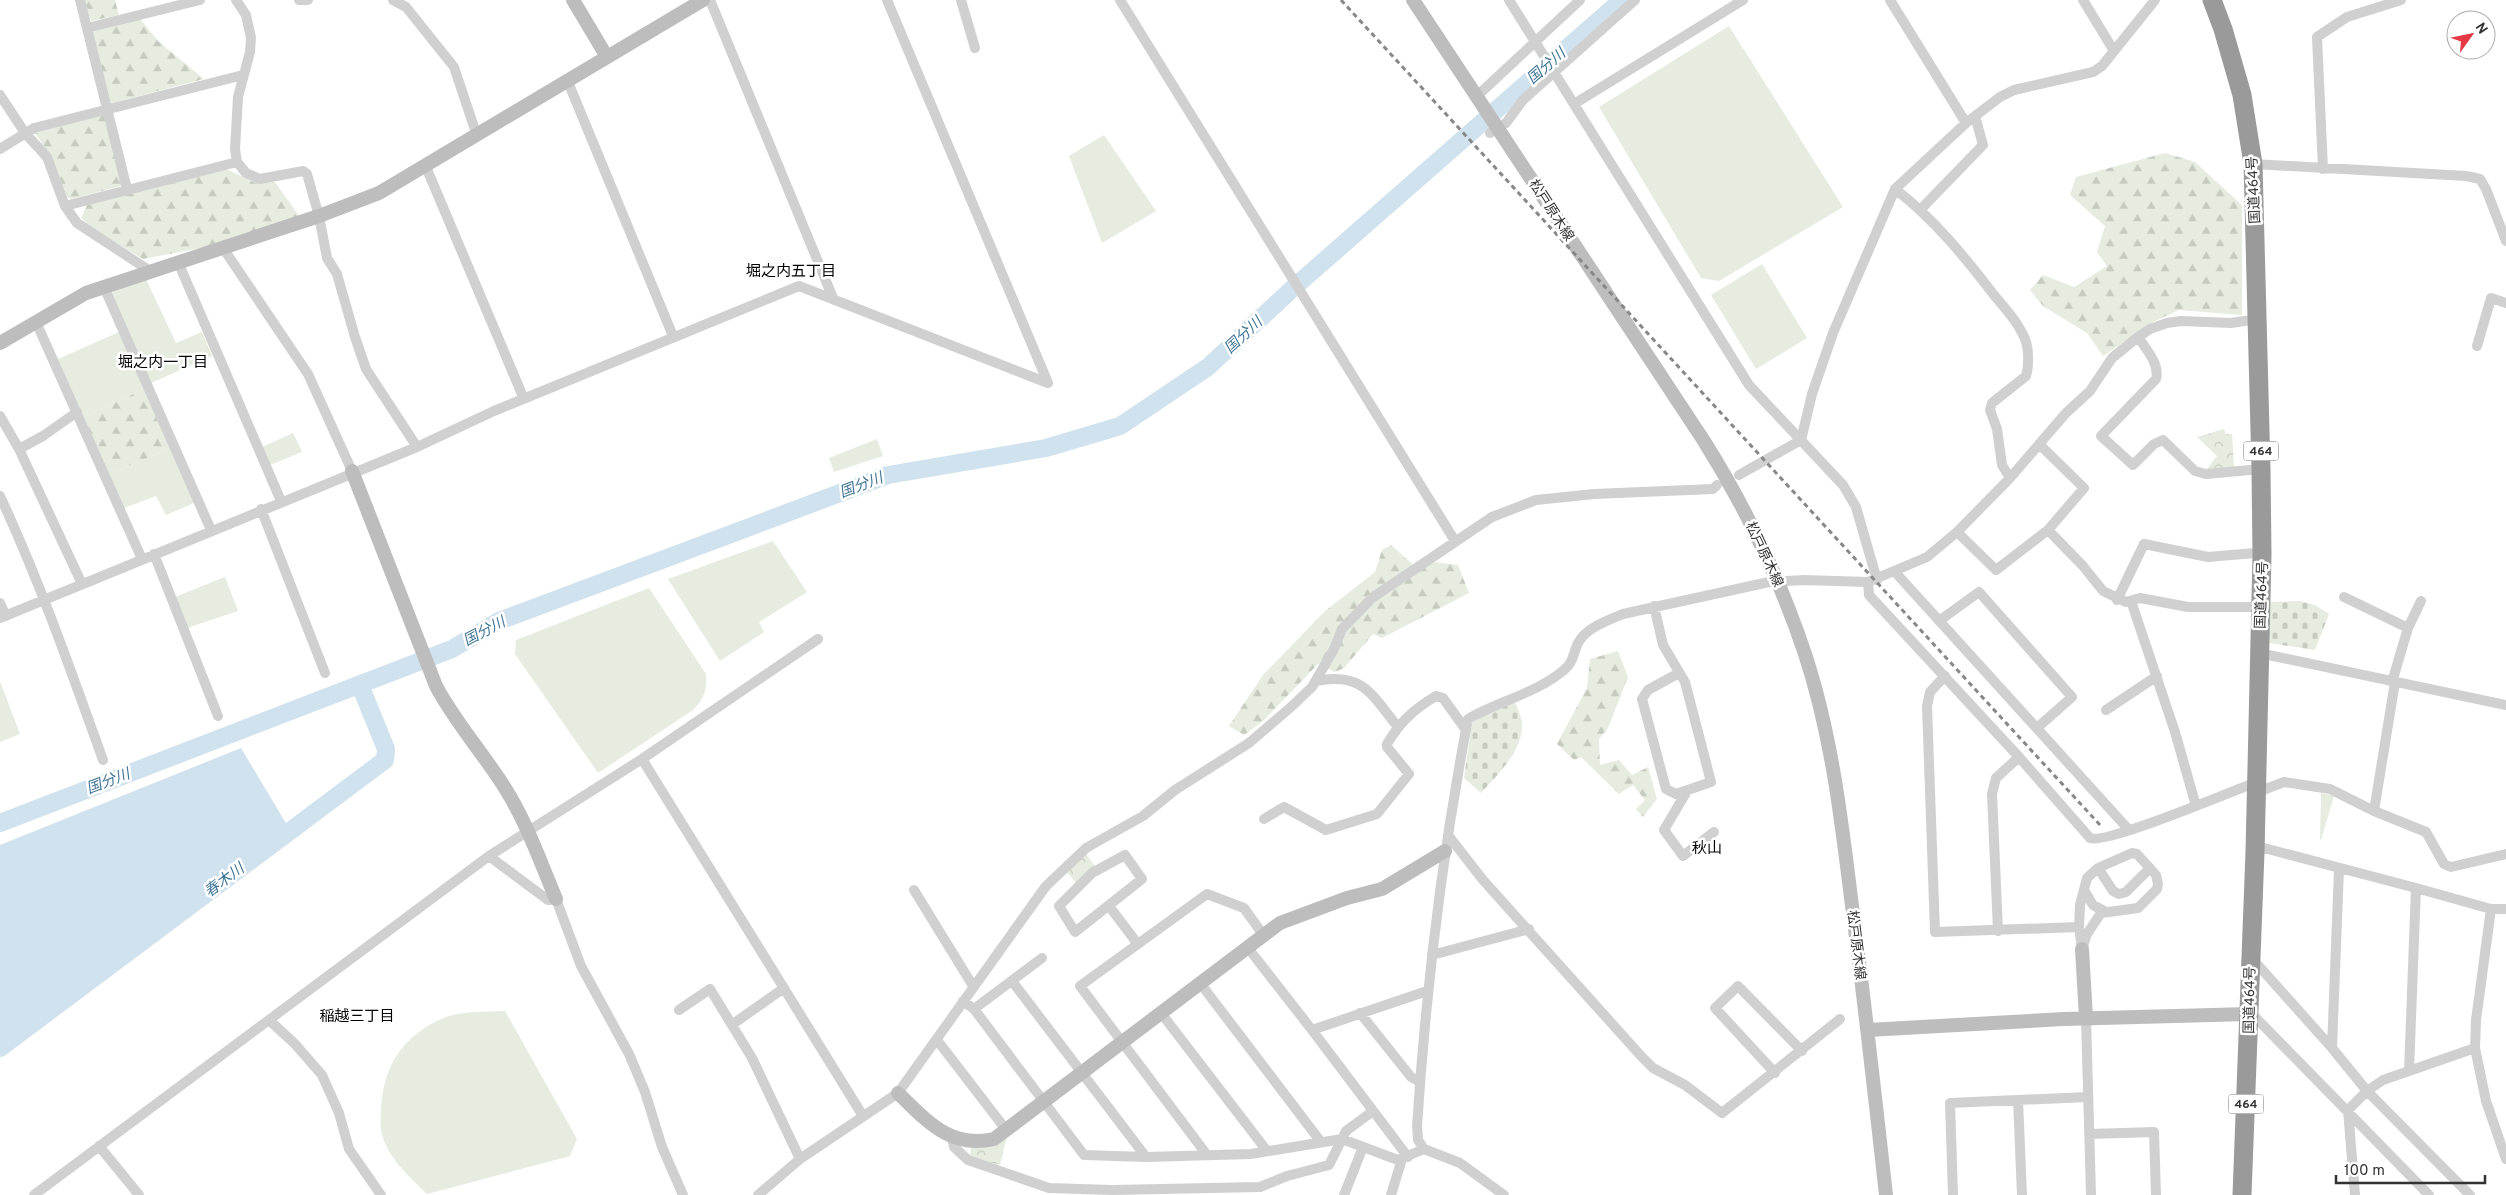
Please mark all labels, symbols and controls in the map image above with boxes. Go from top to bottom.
north arrow [2446,10,2496,60]
text: N [2471,20,2491,38]
water label: 国分川 [1524,44,1572,89]
street label: 国道464号 [2244,156,2265,224]
street label: 松戸原木線 [1525,177,1577,245]
district label: 堀之内五丁目 [746,263,836,282]
water label: 国分川 [1221,312,1268,358]
district label: 堀之内一丁目 [118,354,208,373]
road number: 464 [2244,442,2278,461]
water label: 国分川 [837,469,888,503]
street label: 松戸原木線 [1741,519,1786,590]
street label: 国道464号 [2253,561,2272,629]
water label: 国分川 [460,612,511,651]
water label: 国分川 [84,765,135,799]
district label: 秋山 [1692,840,1722,859]
water label: 春木川 [201,859,250,902]
street label: 松戸原木線 [1843,909,1868,981]
street label: 国道464号 [2241,966,2260,1034]
district label: 稲越三丁目 [319,1008,395,1027]
road number: 464 [2228,1094,2264,1114]
scale bar [2336,1152,2485,1184]
text: 100 m [2344,1162,2385,1181]

